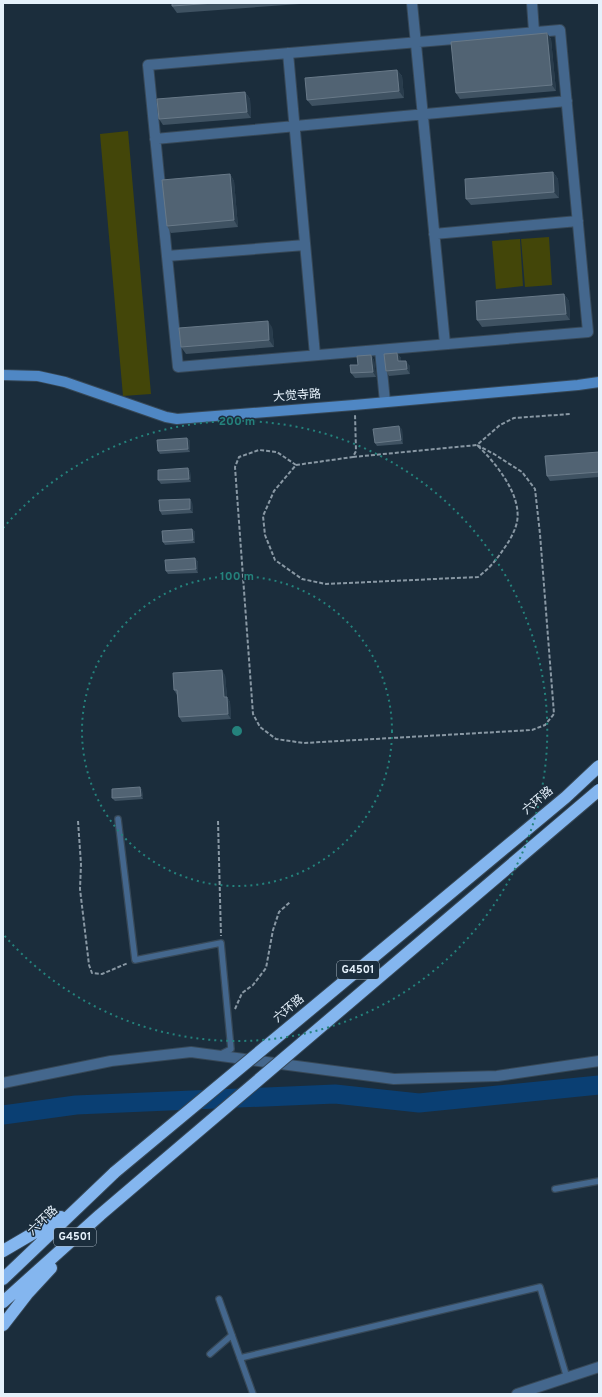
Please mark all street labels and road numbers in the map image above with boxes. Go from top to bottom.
street label: 大觉寺路 [272,386,322,406]
street label: 六环路 [519,783,557,819]
road number: G4501 [337,961,379,979]
street label: 六环路 [270,991,308,1027]
street label: 六环路 [24,1203,62,1239]
road number: G4501 [54,1228,96,1246]

